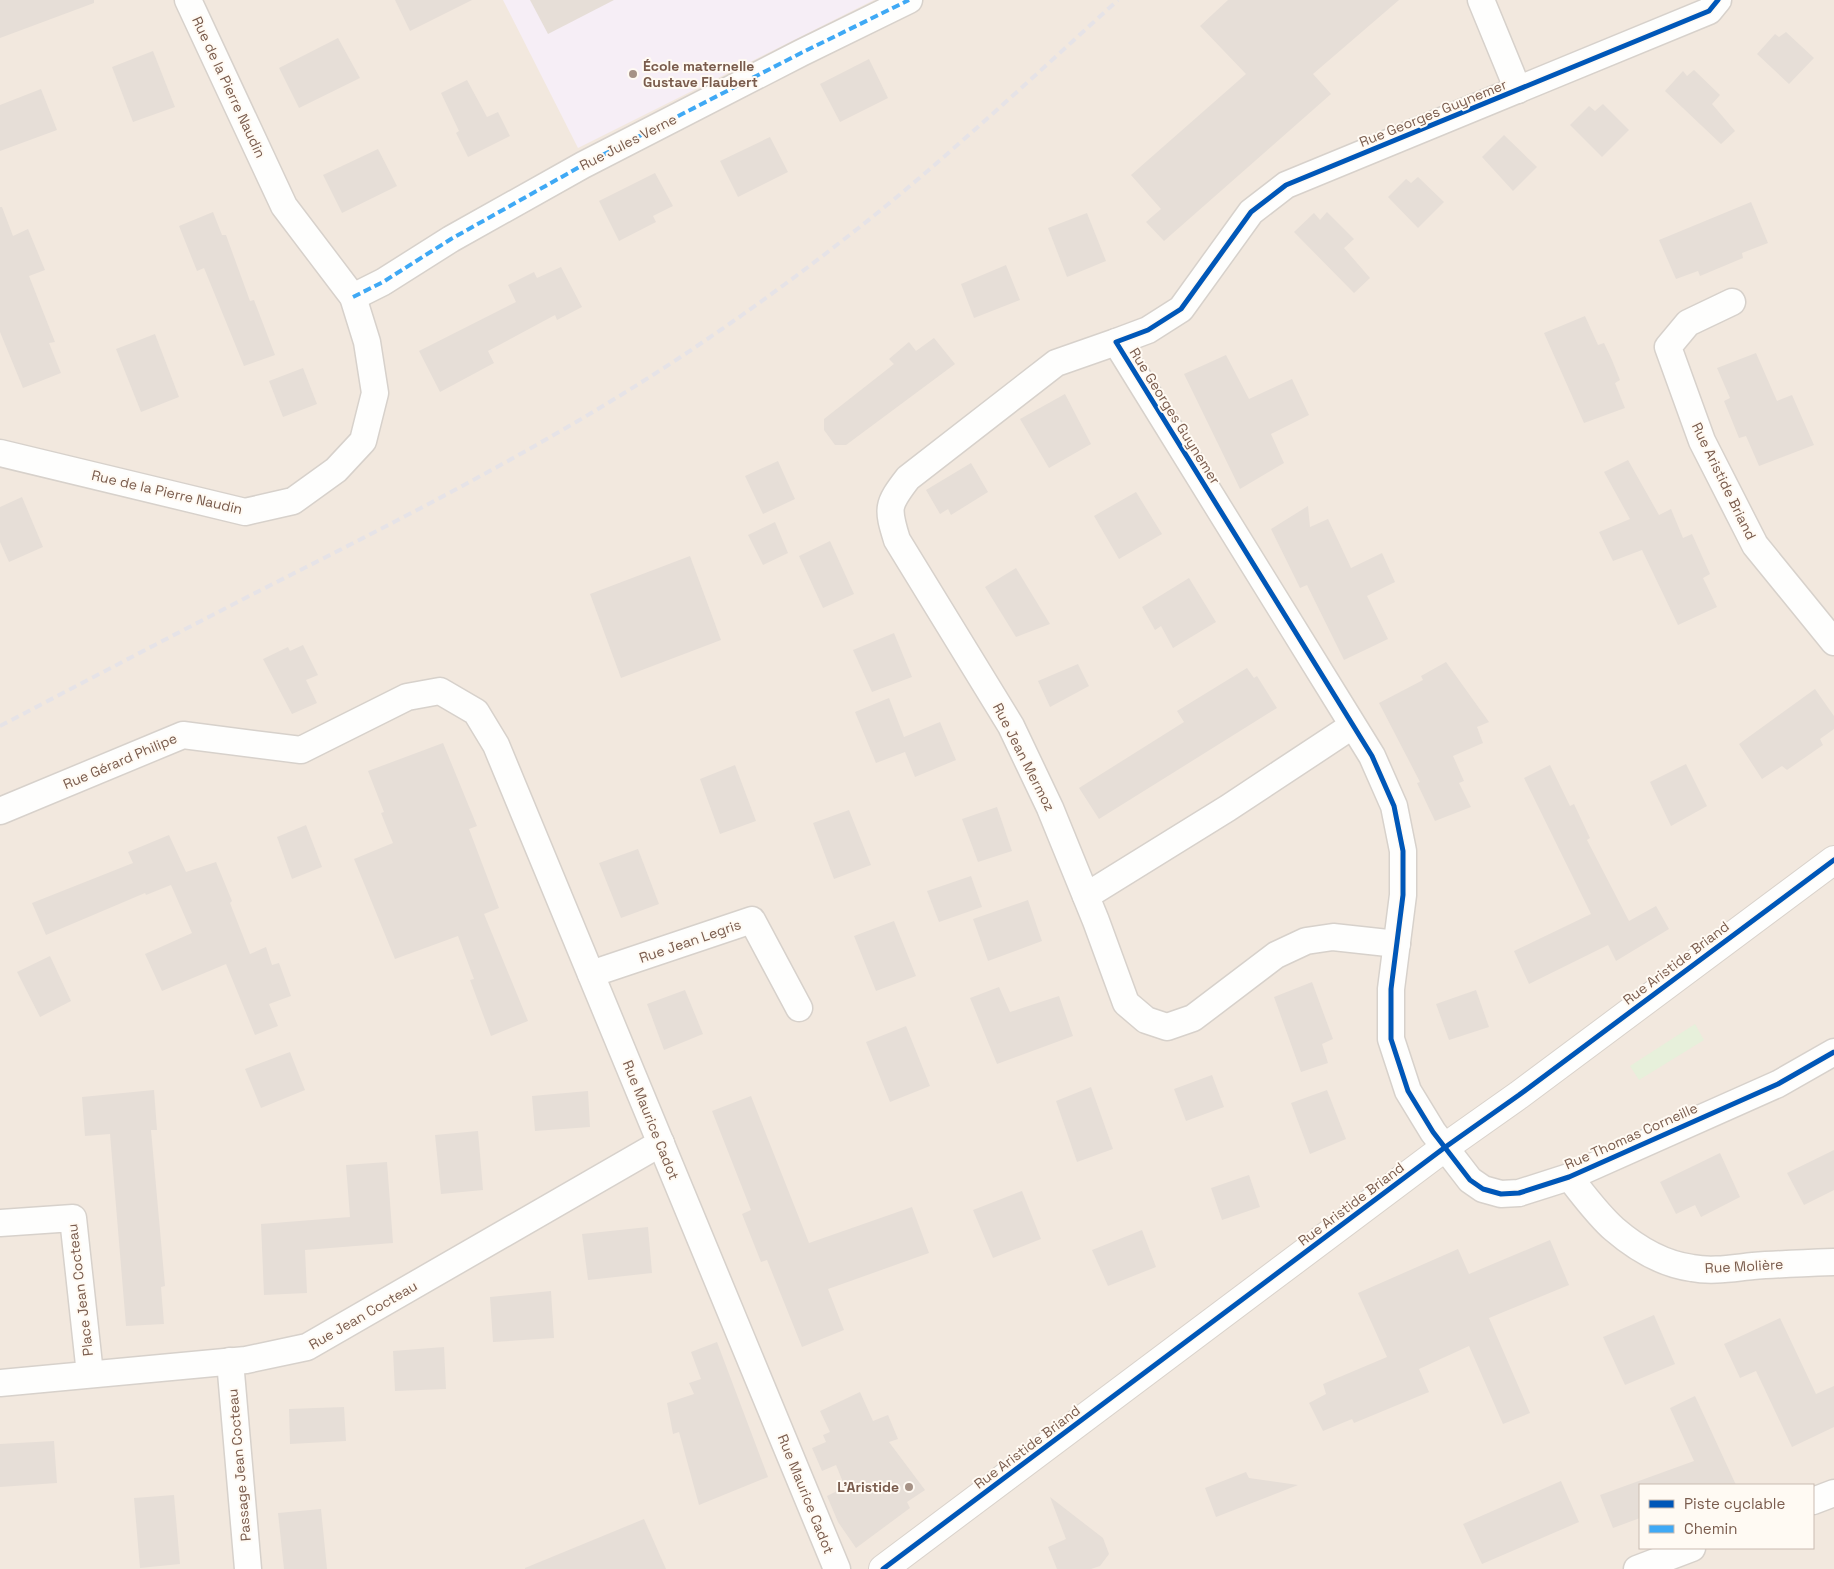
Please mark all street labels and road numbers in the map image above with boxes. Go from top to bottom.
street label: Rue de la Pierre Naudin [188,13,270,161]
street label: Rue Georges Guynemer [1357,75,1509,151]
street label: Rue Jules Verne [576,110,680,174]
street label: Rue Georges Guynemer [1126,344,1224,488]
street label: Rue Aristide Briand [1688,419,1760,543]
street label: Rue de la Pierre Naudin [90,466,244,518]
street label: Rue Jean Mermoz [989,700,1059,814]
street label: Rue Gérard Philipe [60,729,180,793]
street label: Rue Jean Legris [637,915,743,967]
street label: Rue Aristide Briand [1619,917,1733,1009]
street label: Rue Maurice Cadot [619,1058,683,1182]
street label: Rue Thomas Corneille [1562,1099,1700,1173]
street label: Rue Aristide Briand [1294,1158,1408,1250]
street label: Place Jean Cocteau [63,1223,97,1357]
street label: Rue Molière [1704,1255,1784,1277]
street label: Rue Jean Cocteau [305,1277,421,1353]
street label: Passage Jean Cocteau [223,1388,255,1542]
street label: Rue Aristide Briand [970,1401,1084,1493]
street label: Rue Maurice Cadot [774,1432,838,1556]

